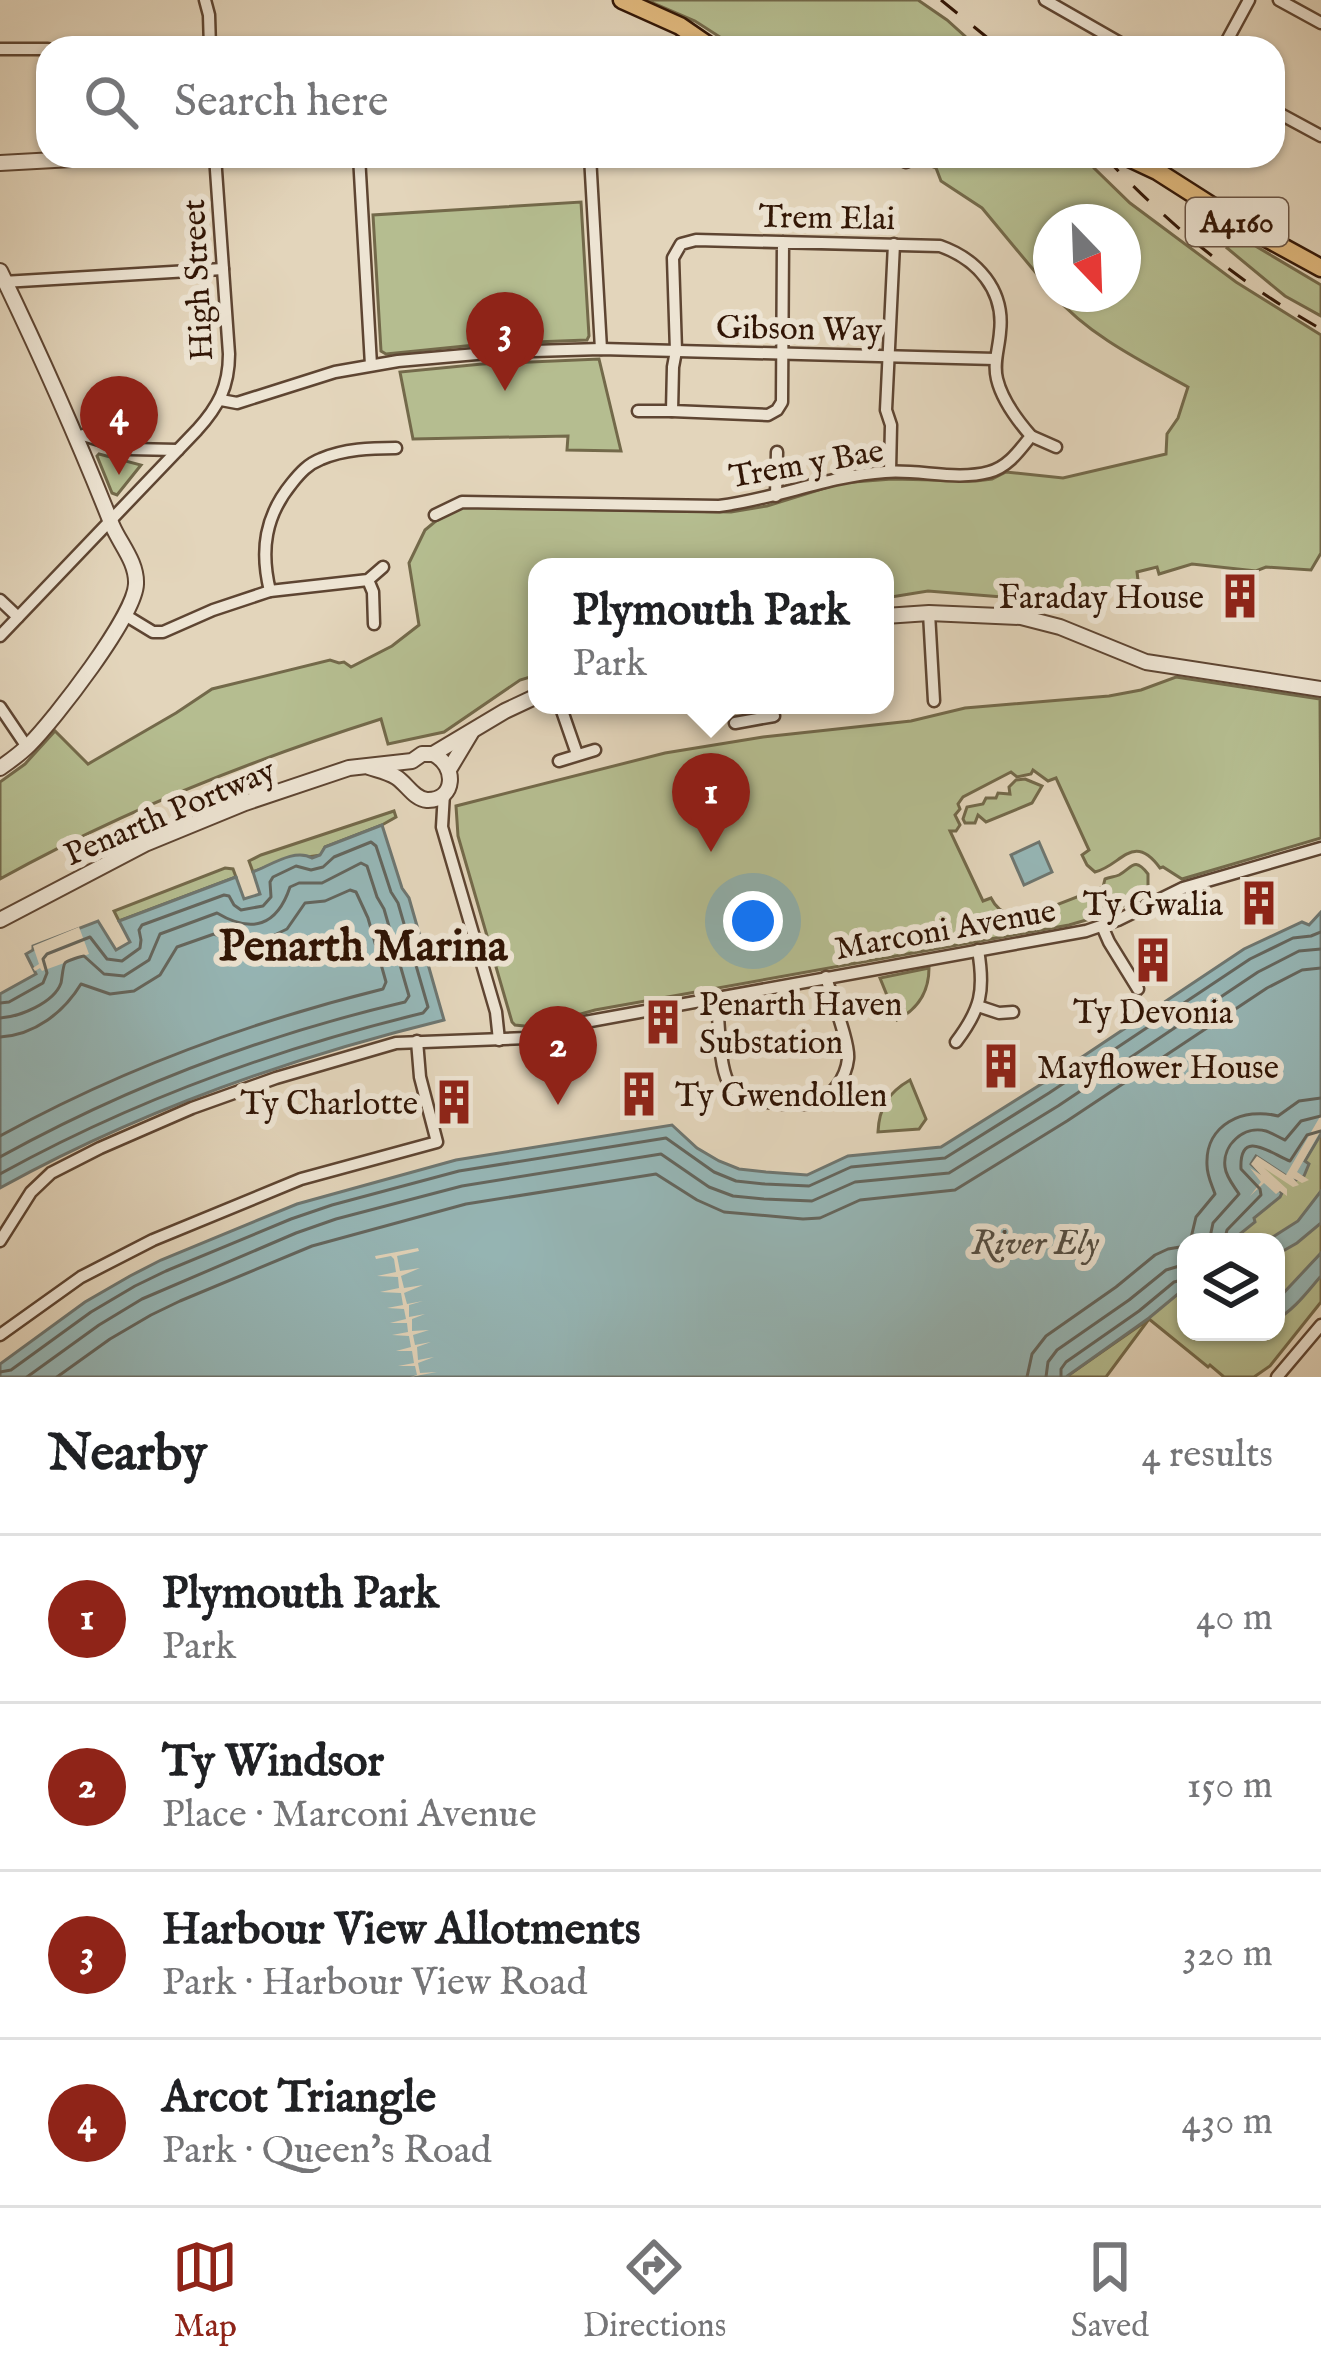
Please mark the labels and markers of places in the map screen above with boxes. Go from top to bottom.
pin: 3 [466,292,544,391]
pin: 4 [80,376,158,475]
building icon: Faraday House [1215,571,1265,621]
place label: Faraday House [999,578,1204,620]
pin: 1 [672,753,750,852]
building icon: Ty Gwalia [1234,878,1284,928]
place label: Ty Gwalia [1083,885,1224,927]
building icon: Ty Devonia [1128,935,1178,985]
place label: Penarth Haven Substation [699,985,902,1065]
place label: Ty Devonia [1073,993,1234,1035]
building icon: Penarth Haven Substation [638,997,688,1047]
pin: 2 [519,1006,597,1105]
building icon: Mayflower House [976,1041,1026,1091]
place label: Mayflower House [1037,1048,1279,1090]
building icon: Ty Gwendollen [614,1069,664,1119]
place label: Ty Gwendollen [675,1076,887,1118]
building icon: Ty Charlotte [429,1077,479,1127]
place label: Ty Charlotte [240,1084,418,1126]

